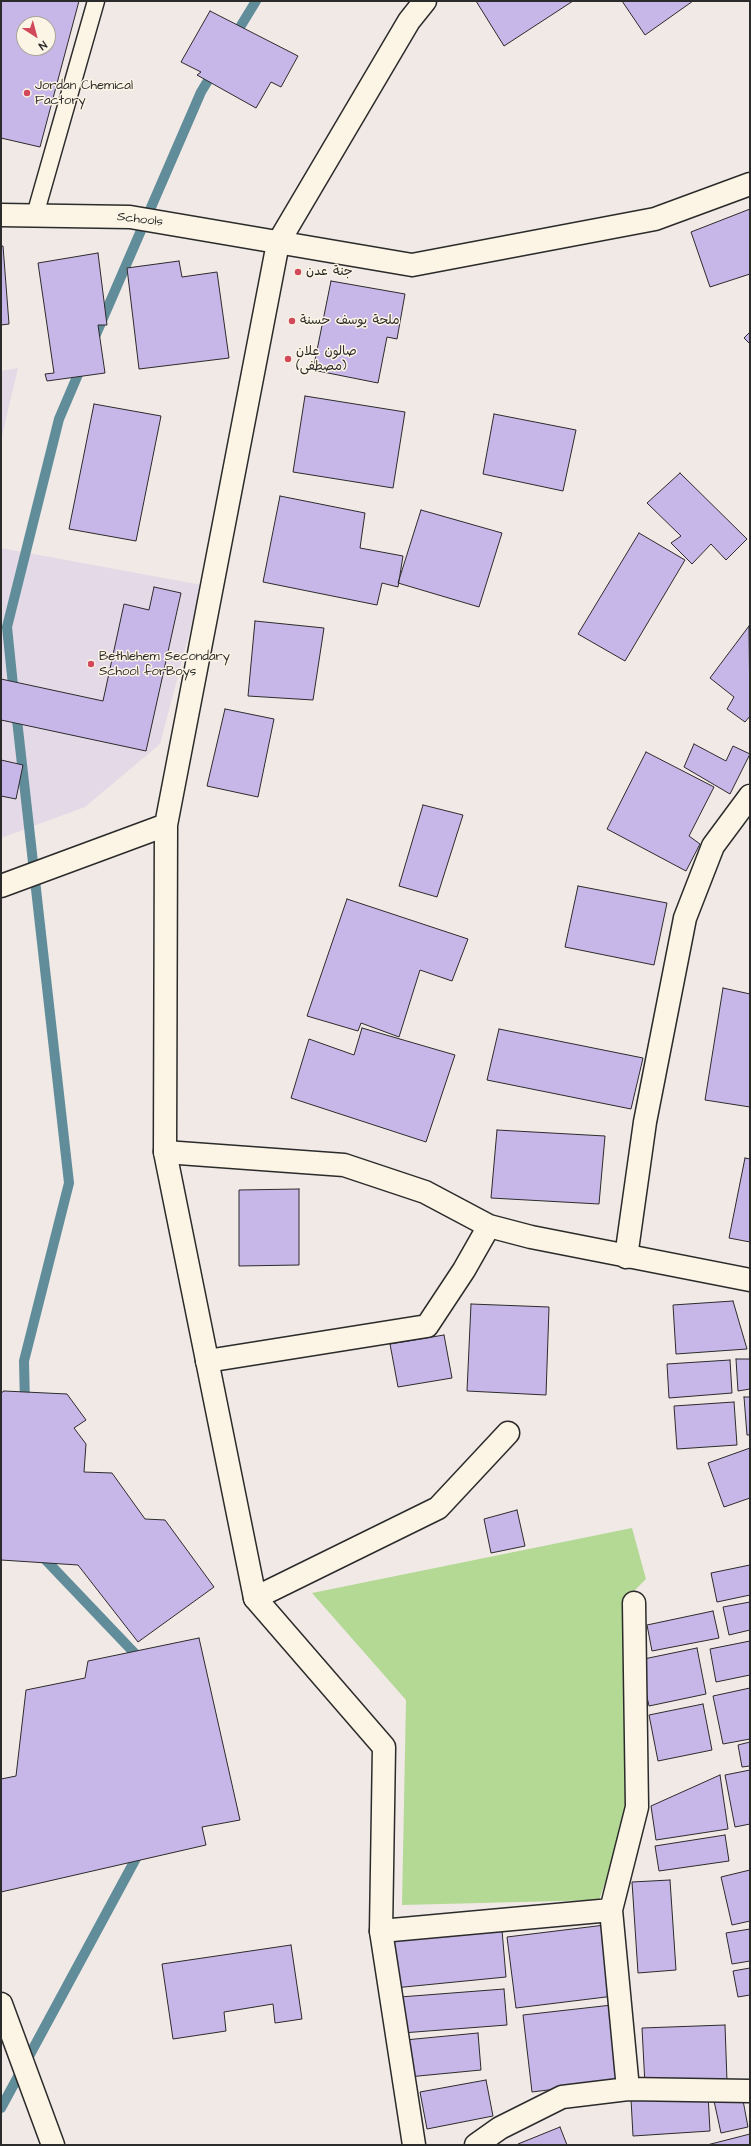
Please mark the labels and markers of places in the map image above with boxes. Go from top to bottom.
place label: Jordan Chemical Factory [35,78,133,109]
marker: Jordan Chemical Factory [22,88,32,98]
place label: جنة عدن [306,264,353,280]
marker: جنة عدن [293,267,303,277]
place label: ملحة يوسف حسنة [300,313,400,329]
marker: ملحة يوسف حسنة [287,316,297,326]
place label: صالون علان (مصطفى) [296,344,357,375]
marker: صالون علان (مصطفى) [283,354,293,364]
place label: Bethlehem Secondary School forBoys [99,649,230,680]
marker: Bethlehem Secondary School forBoys [86,659,96,669]

